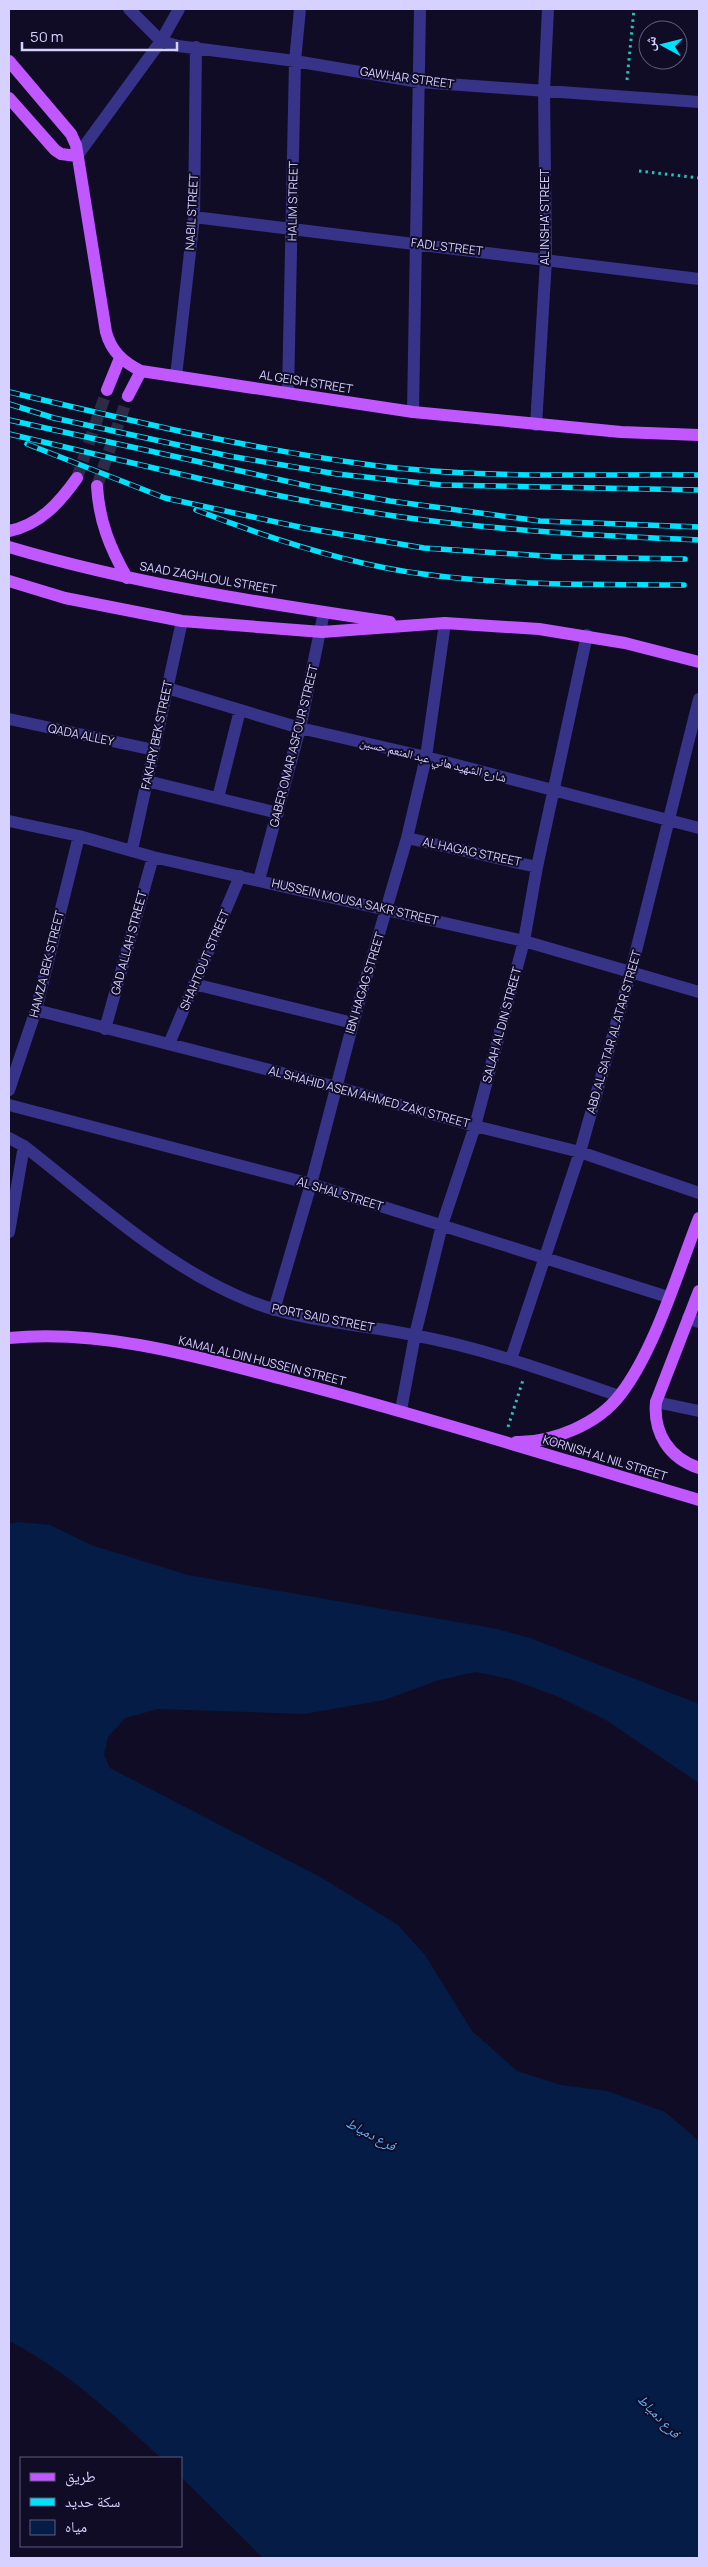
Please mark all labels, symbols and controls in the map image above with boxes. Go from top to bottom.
scale bar [22,20,178,52]
north arrow [638,20,688,70]
text: 50 m [30,26,64,47]
text: ش [639,35,660,52]
street label: GAWHAR STREET [359,62,456,93]
street label: HALIM STREET [283,160,302,241]
street label: AL INSHA' STREET [536,168,553,265]
street label: NABIL STREET [181,172,202,251]
street label: FADL STREET [410,234,485,259]
street label: AL GEISH STREET [258,366,355,397]
street label: SAAD ZAGHLOUL STREET [138,557,279,598]
street label: GABER OMAR ASFOUR STREET [265,662,322,829]
street label: FAKHRY BEK STREET [137,678,177,791]
street label: QADA ALLEY [46,719,116,750]
street label: شارع الشهيد هاني عبد المنعم حسين [357,733,508,788]
street label: AL HAGAG STREET [421,833,524,870]
street label: HUSSEIN MOUSA SAKR STREET [270,874,441,929]
street label: GAD ALLAH STREET [106,888,151,997]
street label: SHAHTOUT STREET [176,906,234,1013]
street label: HAMZA BEK STREET [25,908,68,1019]
street label: IBN HAGAG STREET [341,929,388,1036]
street label: ABD AL SATAR AL ATAR STREET [582,947,645,1116]
street label: SALAH AL DIN STREET [478,964,525,1085]
street label: AL SHAHID ASEM AHMED ZAKI STREET [267,1061,472,1132]
street label: AL SHAL STREET [295,1172,386,1215]
street label: PORT SAID STREET [270,1299,377,1336]
street label: KAMAL AL DIN HUSSEIN STREET [177,1331,348,1390]
street label: KORNISH AL NIL STREET [541,1430,670,1485]
water label: فرع دمياط [343,2112,401,2155]
water label: فرع دمياط [634,2390,686,2443]
legend [20,2457,182,2547]
text: طريق [65,2466,96,2487]
text: سكة حديد [65,2491,121,2512]
text: مياه [65,2516,87,2537]

